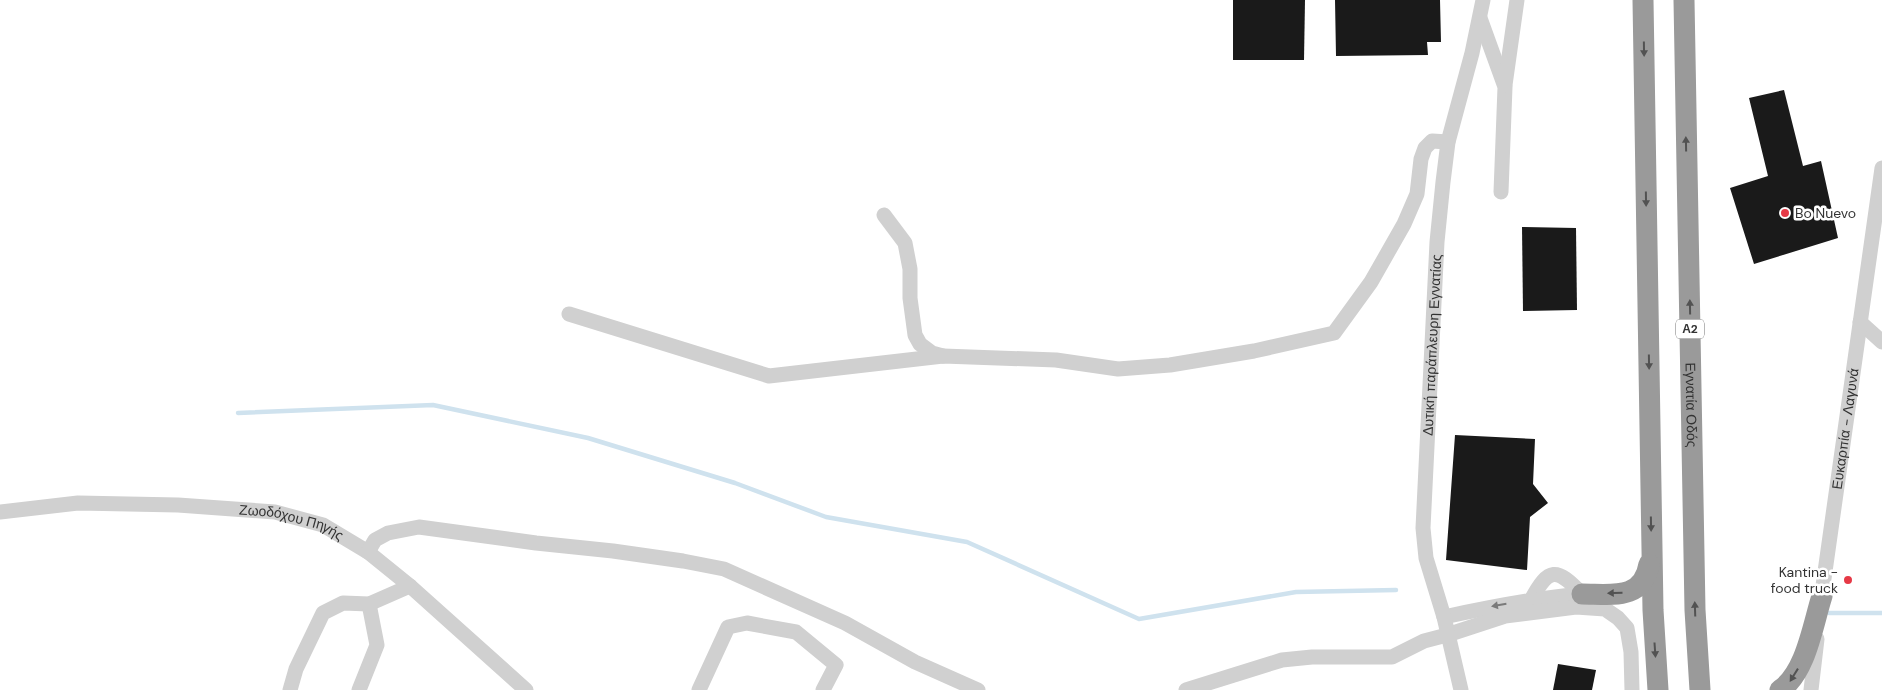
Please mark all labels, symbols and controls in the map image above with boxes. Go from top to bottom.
one-way arrow [1640,41,1648,57]
one-way arrow [1682,136,1690,152]
one-way arrow [1642,192,1650,208]
place label: Bo Nuevo [1795,204,1856,222]
marker: Bo Nuevo [1779,207,1791,219]
street label: Δυτική παράπλευρη Εγνατίας [1419,254,1445,436]
one-way arrow [1686,298,1694,314]
road number: Α2 [1676,320,1704,338]
one-way arrow [1645,354,1653,370]
street label: Εγνατία Οδός [1682,362,1701,448]
street label: Ευκαρπία - Λαγυνά [1828,367,1863,491]
street label: Ζωοδόχου Πηγής [239,500,347,544]
one-way arrow [1647,517,1655,533]
place label: Kantina - food truck [1771,563,1838,597]
marker: Kantina - food truck [1842,574,1854,586]
one-way arrow [1607,590,1623,598]
one-way arrow [1691,601,1699,617]
one-way arrow [1491,602,1507,610]
one-way arrow [1652,642,1660,658]
one-way arrow [1789,668,1799,681]

